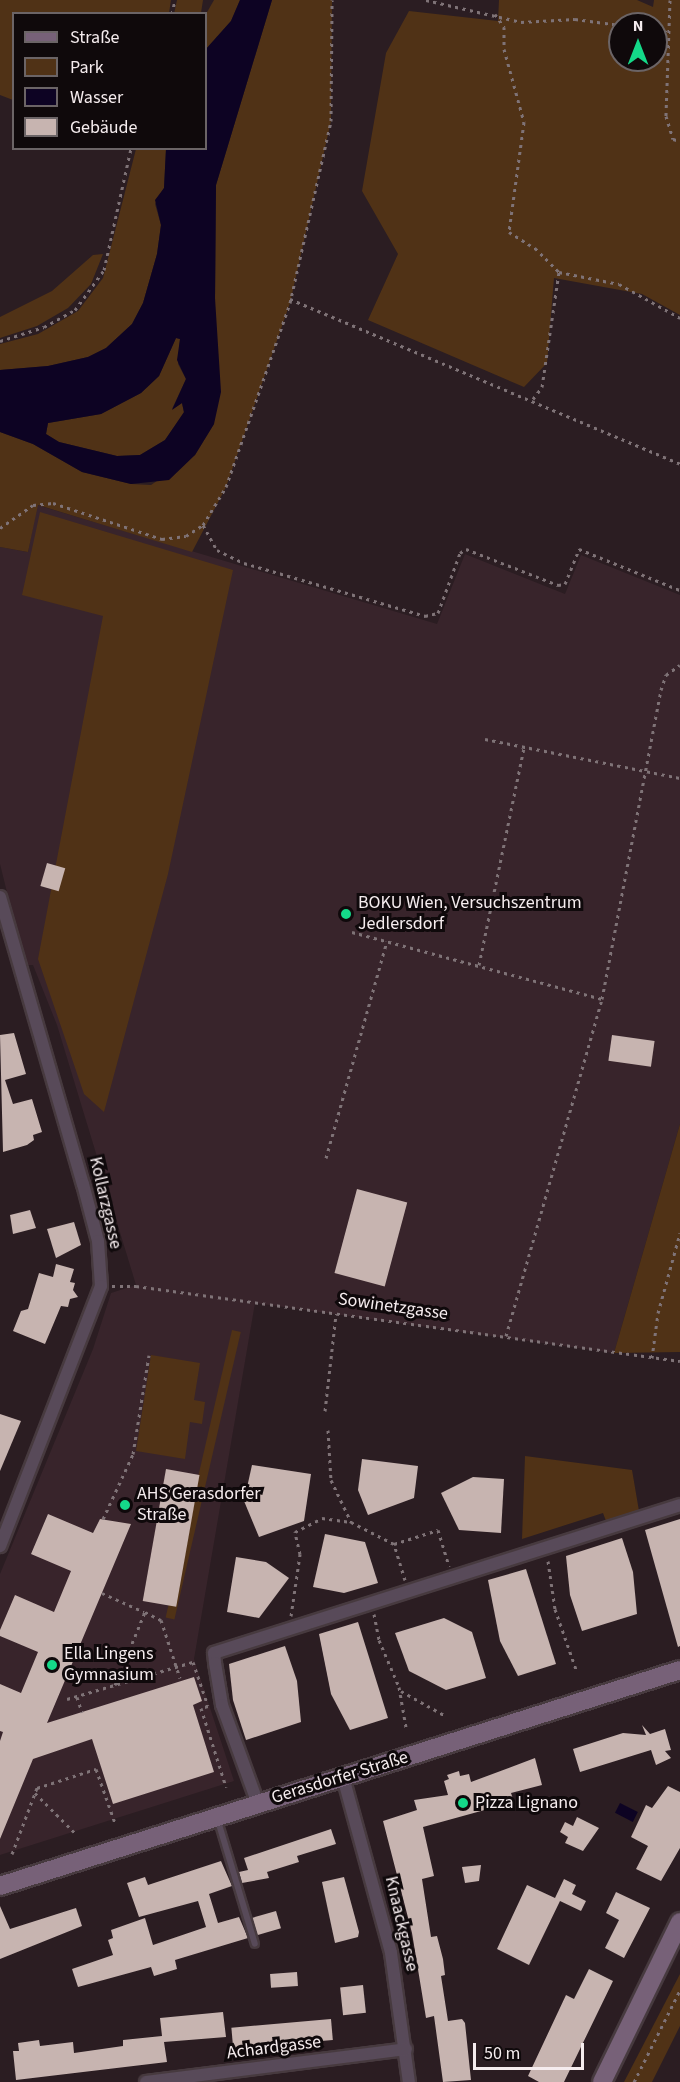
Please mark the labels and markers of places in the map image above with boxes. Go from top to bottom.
place label: BOKU Wien, Versuchszentrum Jedlersdorf [358,893,582,936]
marker: BOKU Wien, Versuchszentrum Jedlersdorf [339,907,353,921]
place label: AHS Gerasdorfer Straße [137,1484,260,1526]
marker: AHS Gerasdorfer Straße [118,1498,132,1512]
place label: Ella Lingens Gymnasium [64,1644,154,1686]
marker: Ella Lingens Gymnasium [45,1658,59,1672]
place label: Pizza Lignano [475,1792,578,1814]
marker: Pizza Lignano [456,1796,470,1810]

